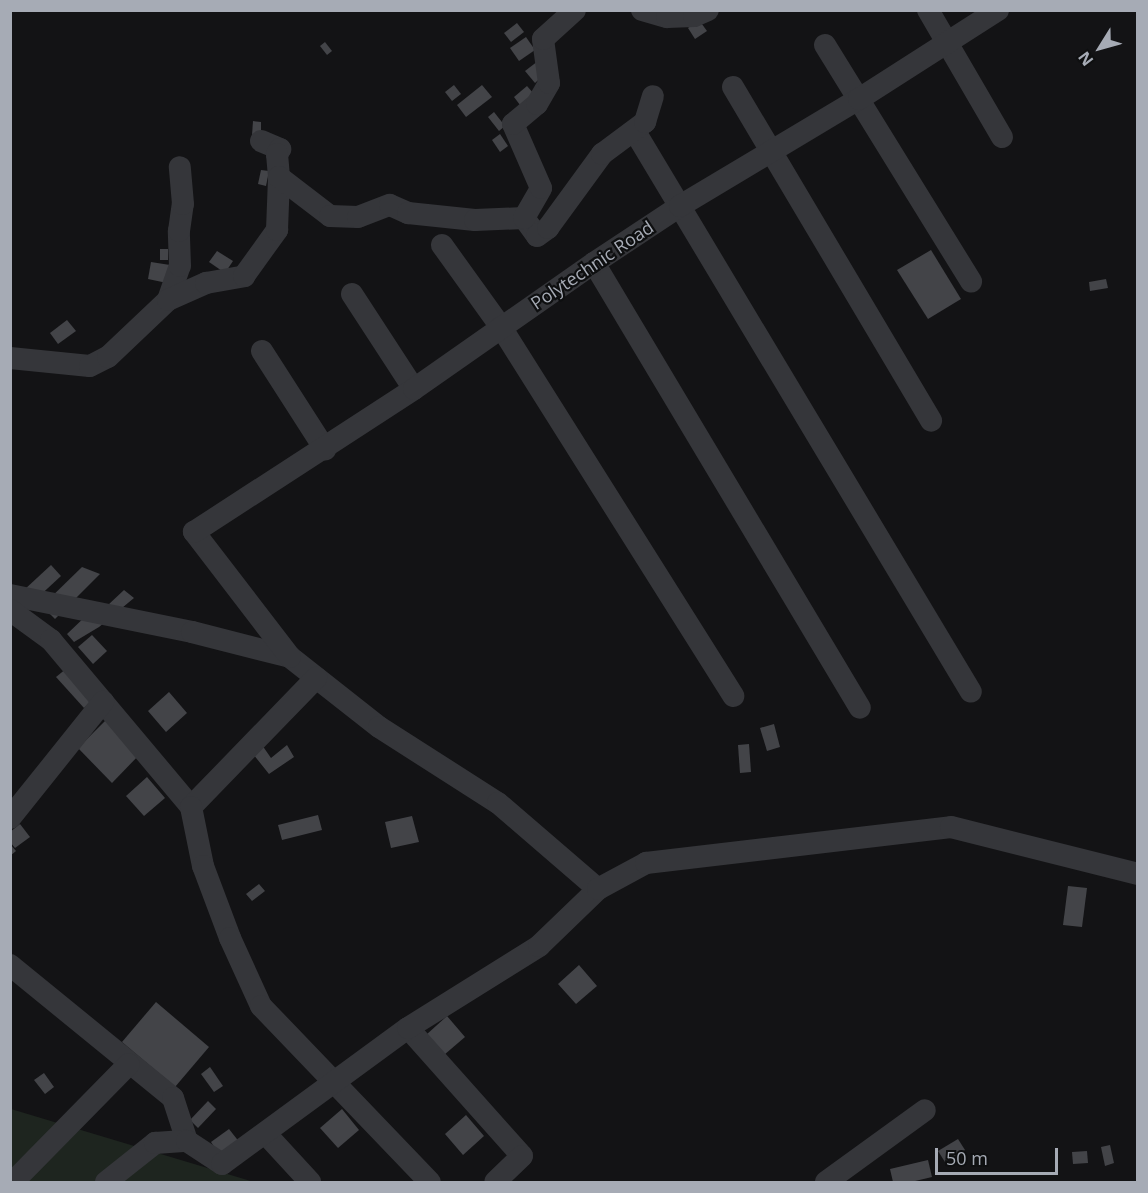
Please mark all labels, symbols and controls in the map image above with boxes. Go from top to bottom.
north arrow [1070,18,1130,78]
text: N [1073,47,1098,71]
street label: Polytechnic Road [527,216,657,314]
scale bar [938,1136,1061,1174]
text: 50 m [946,1146,988,1170]

